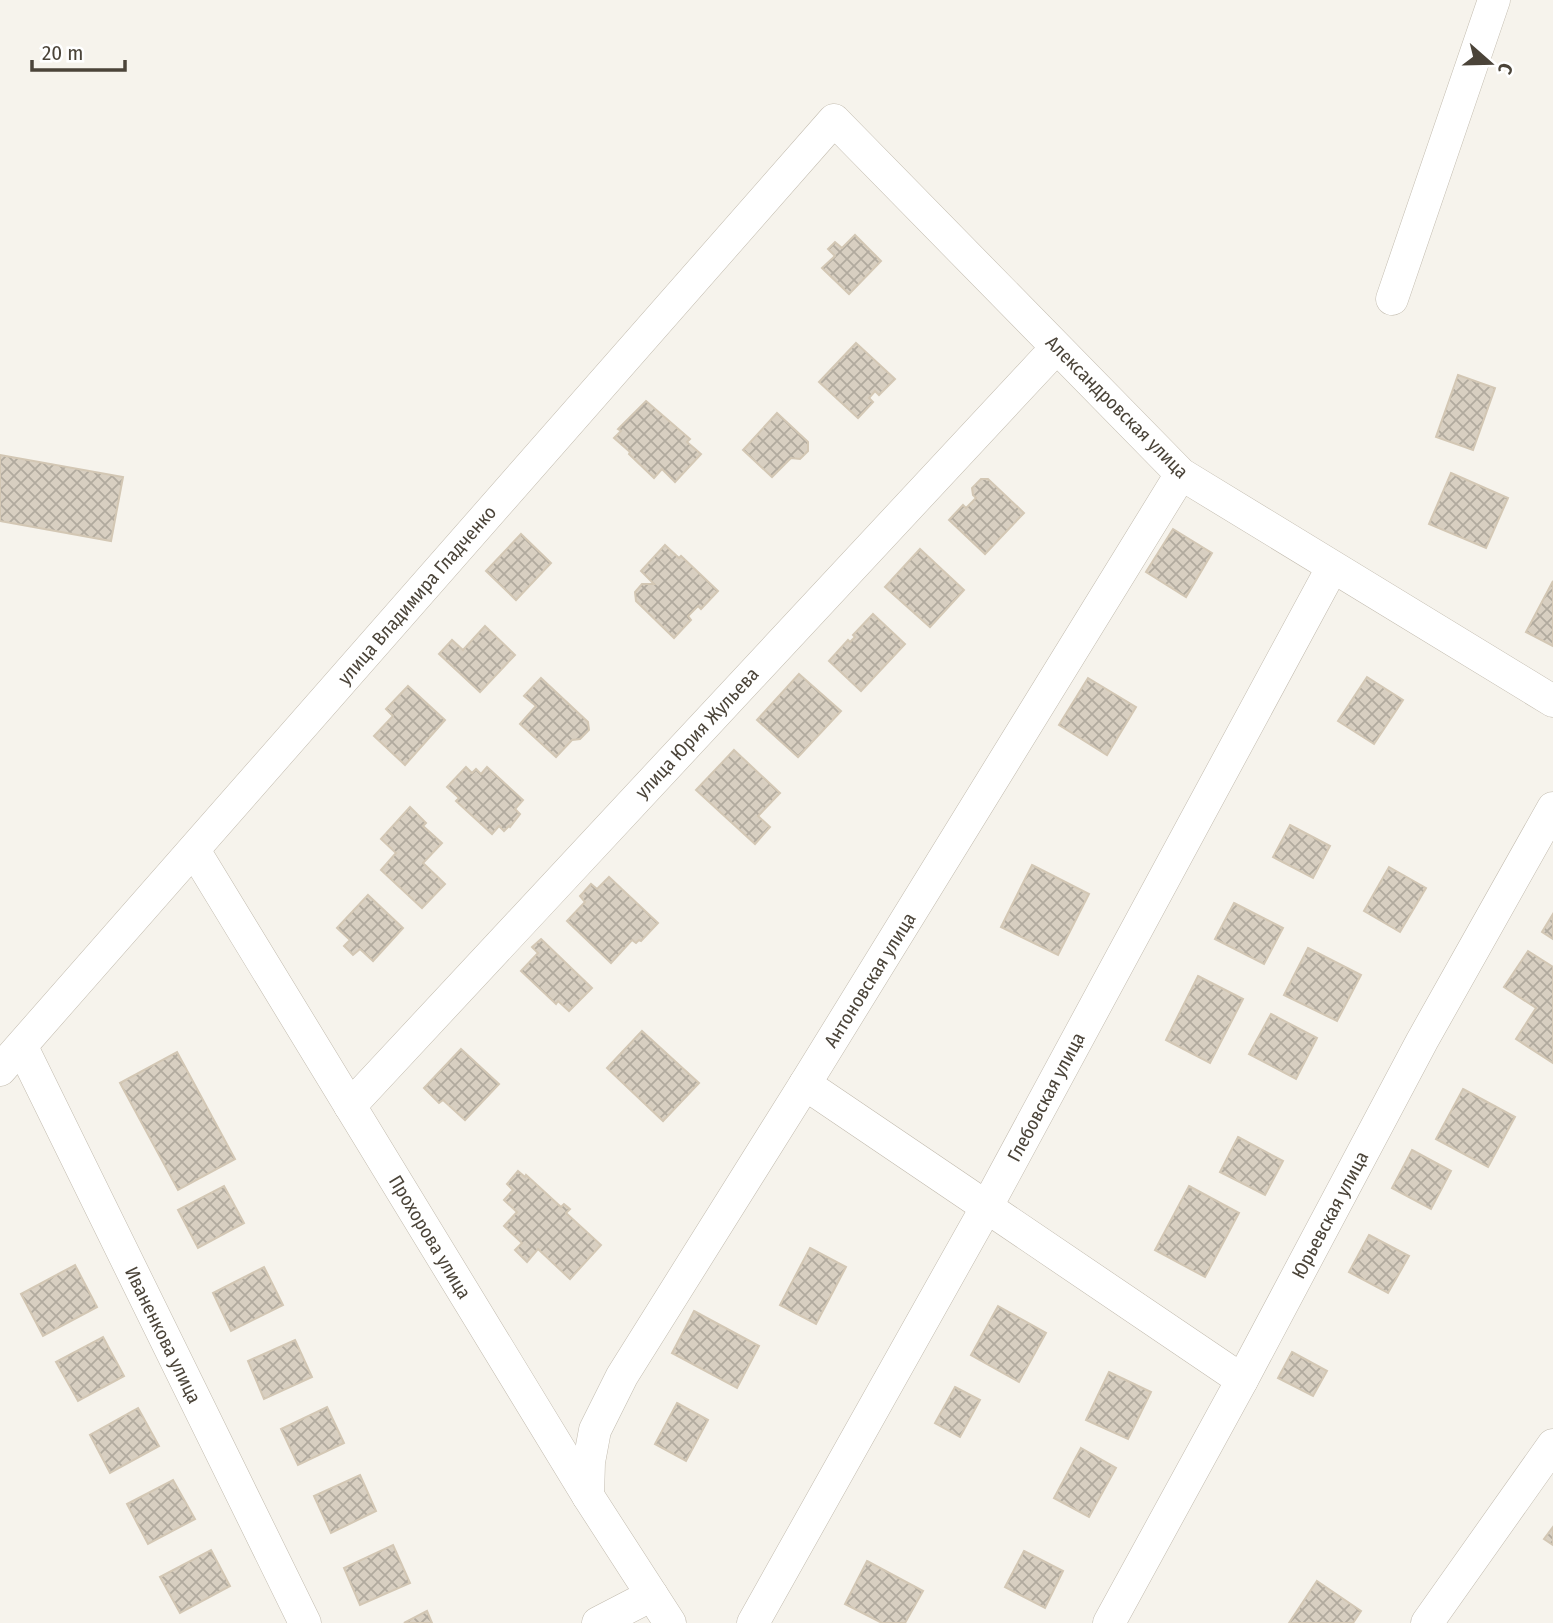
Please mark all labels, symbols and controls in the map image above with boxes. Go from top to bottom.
scale bar [32,28,124,72]
north arrow [1455,28,1525,98]
text: 20 m [42,40,83,66]
text: С [1493,60,1518,77]
street label: Александровская улица [1041,331,1193,483]
street label: улица Владимира Гладченко [333,501,501,689]
street label: улица Юрия Жульева [630,663,764,803]
street label: Антоновская улица [819,908,921,1052]
street label: Глебовская улица [1002,1029,1090,1165]
street label: Юрьевская улица [1287,1147,1373,1283]
street label: Прохорова улица [384,1171,476,1303]
street label: Иваненкова улица [120,1263,206,1407]

